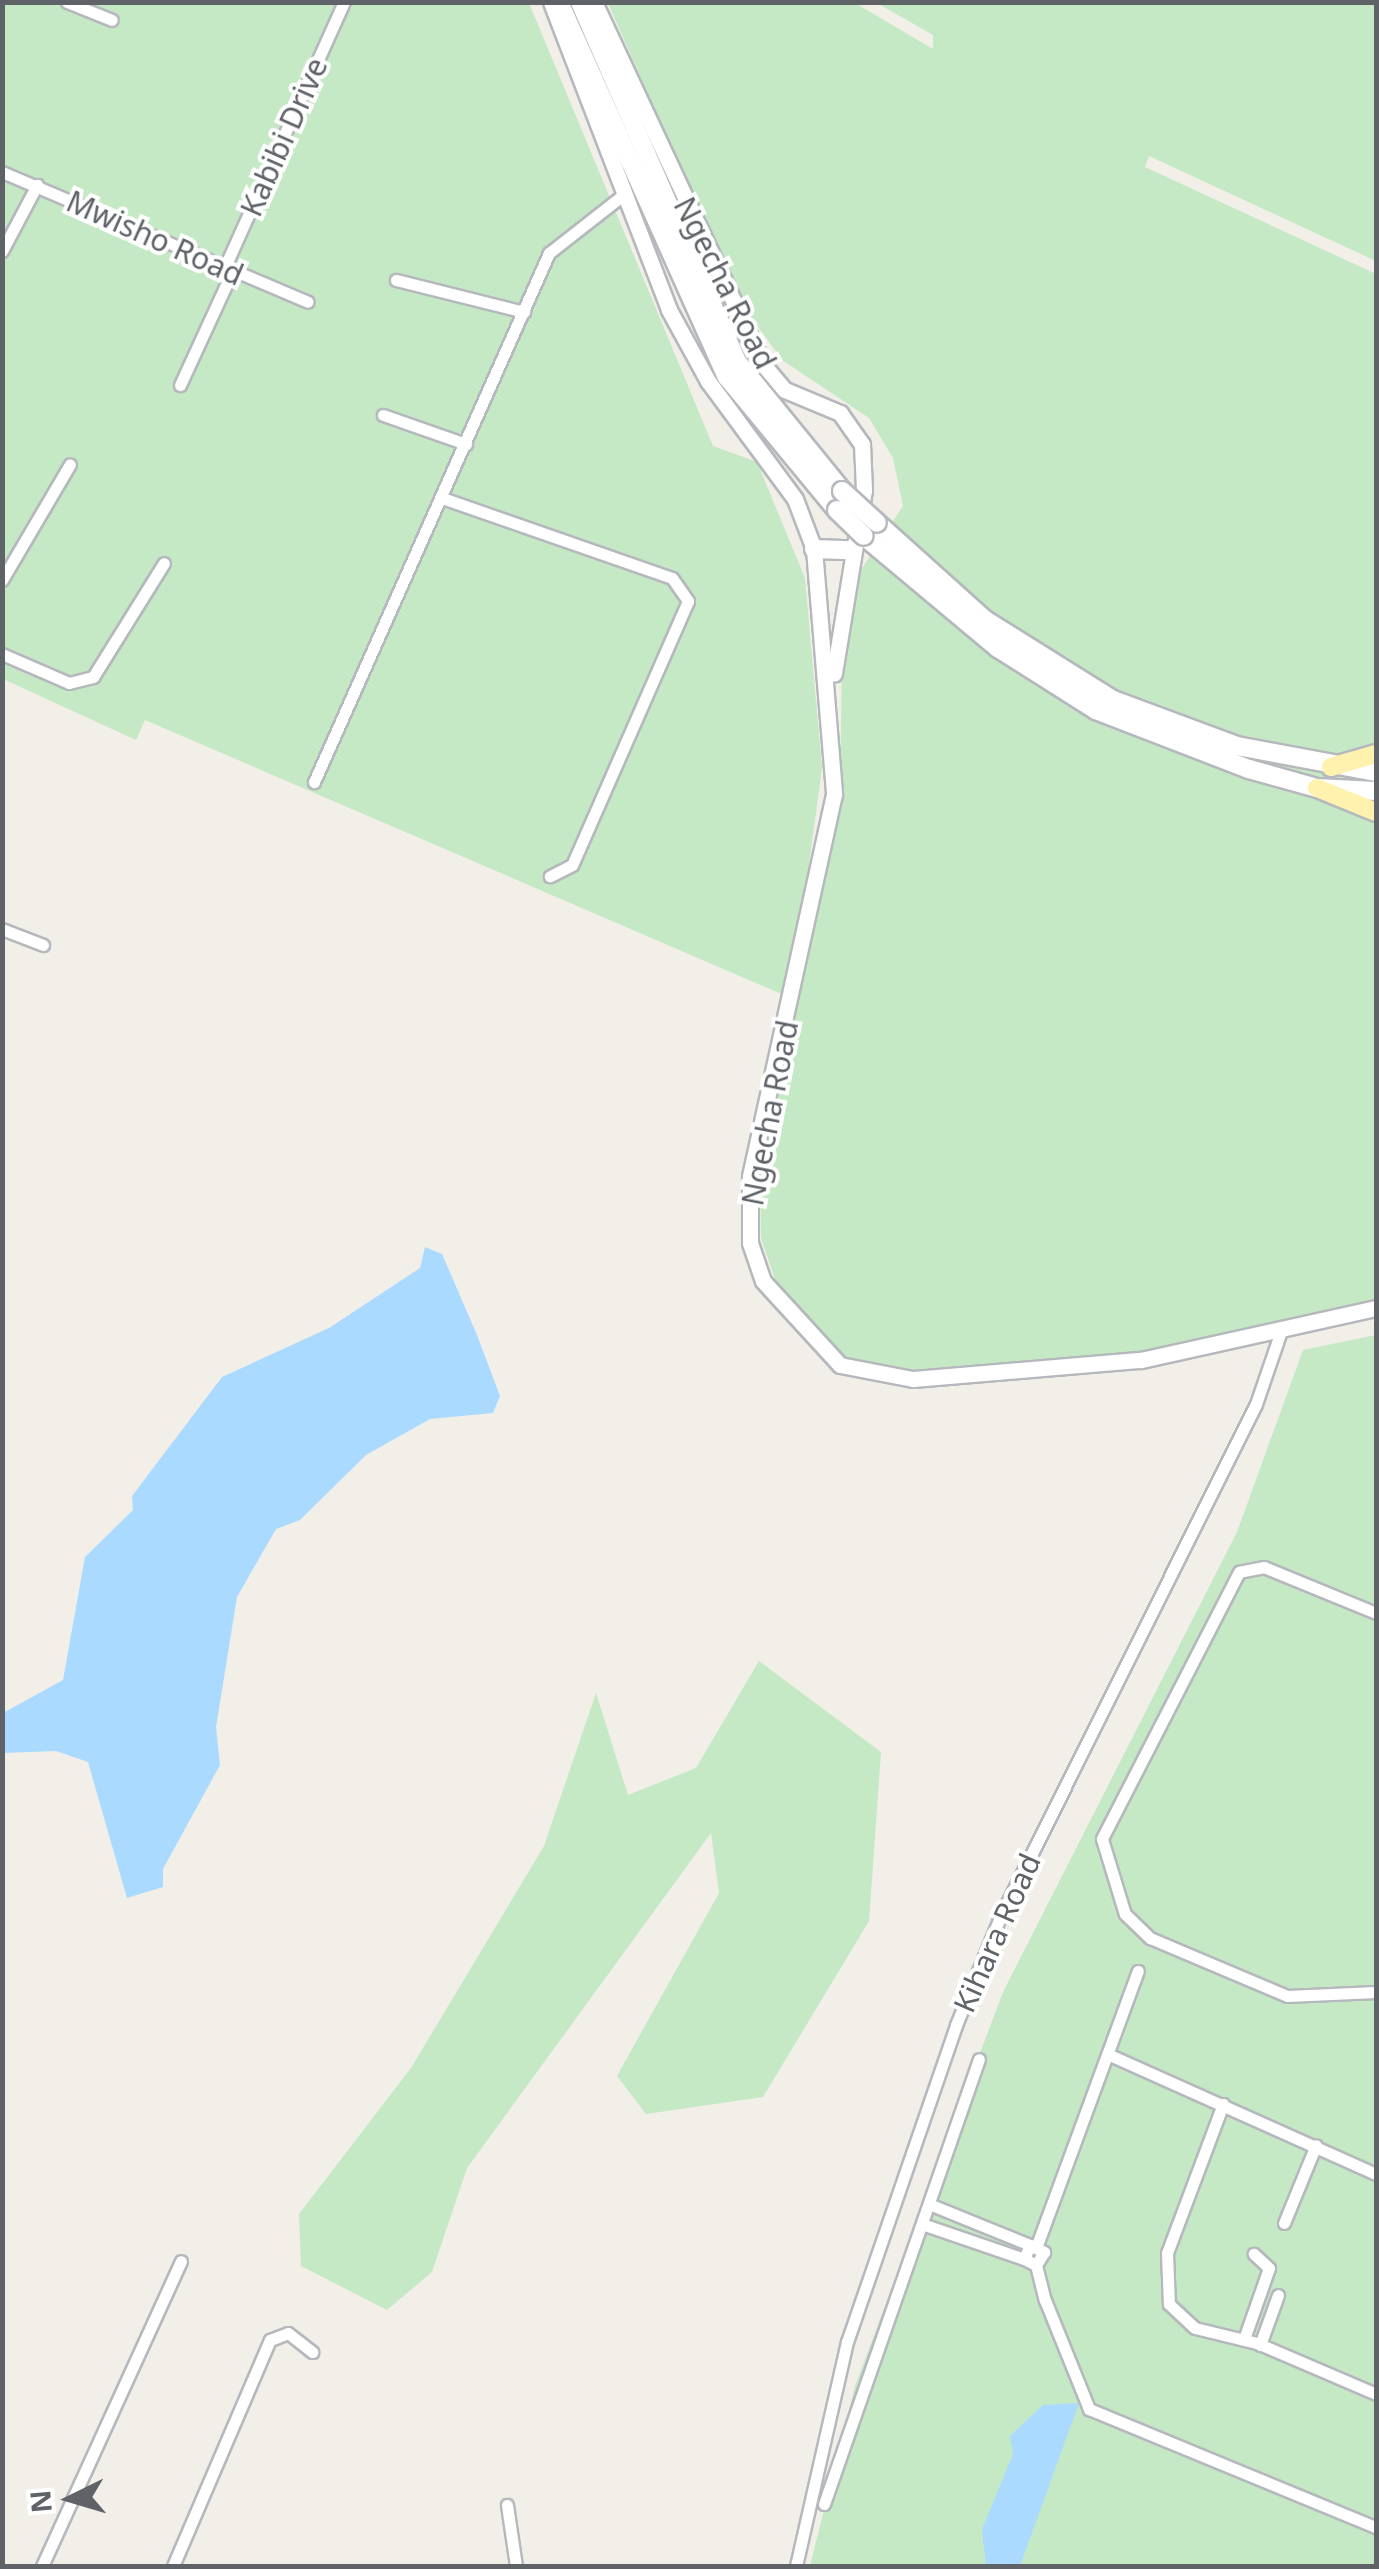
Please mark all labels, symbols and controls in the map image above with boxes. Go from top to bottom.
street label: Kabibi Drive [233,52,335,222]
street label: Mwisho Road [61,183,249,293]
street label: Ngecha Road [666,191,784,375]
street label: Ngecha Road [734,1017,806,1209]
street label: Kihara Road [946,1848,1048,2018]
north arrow [20,2449,120,2549]
text: N [20,2489,60,2515]

